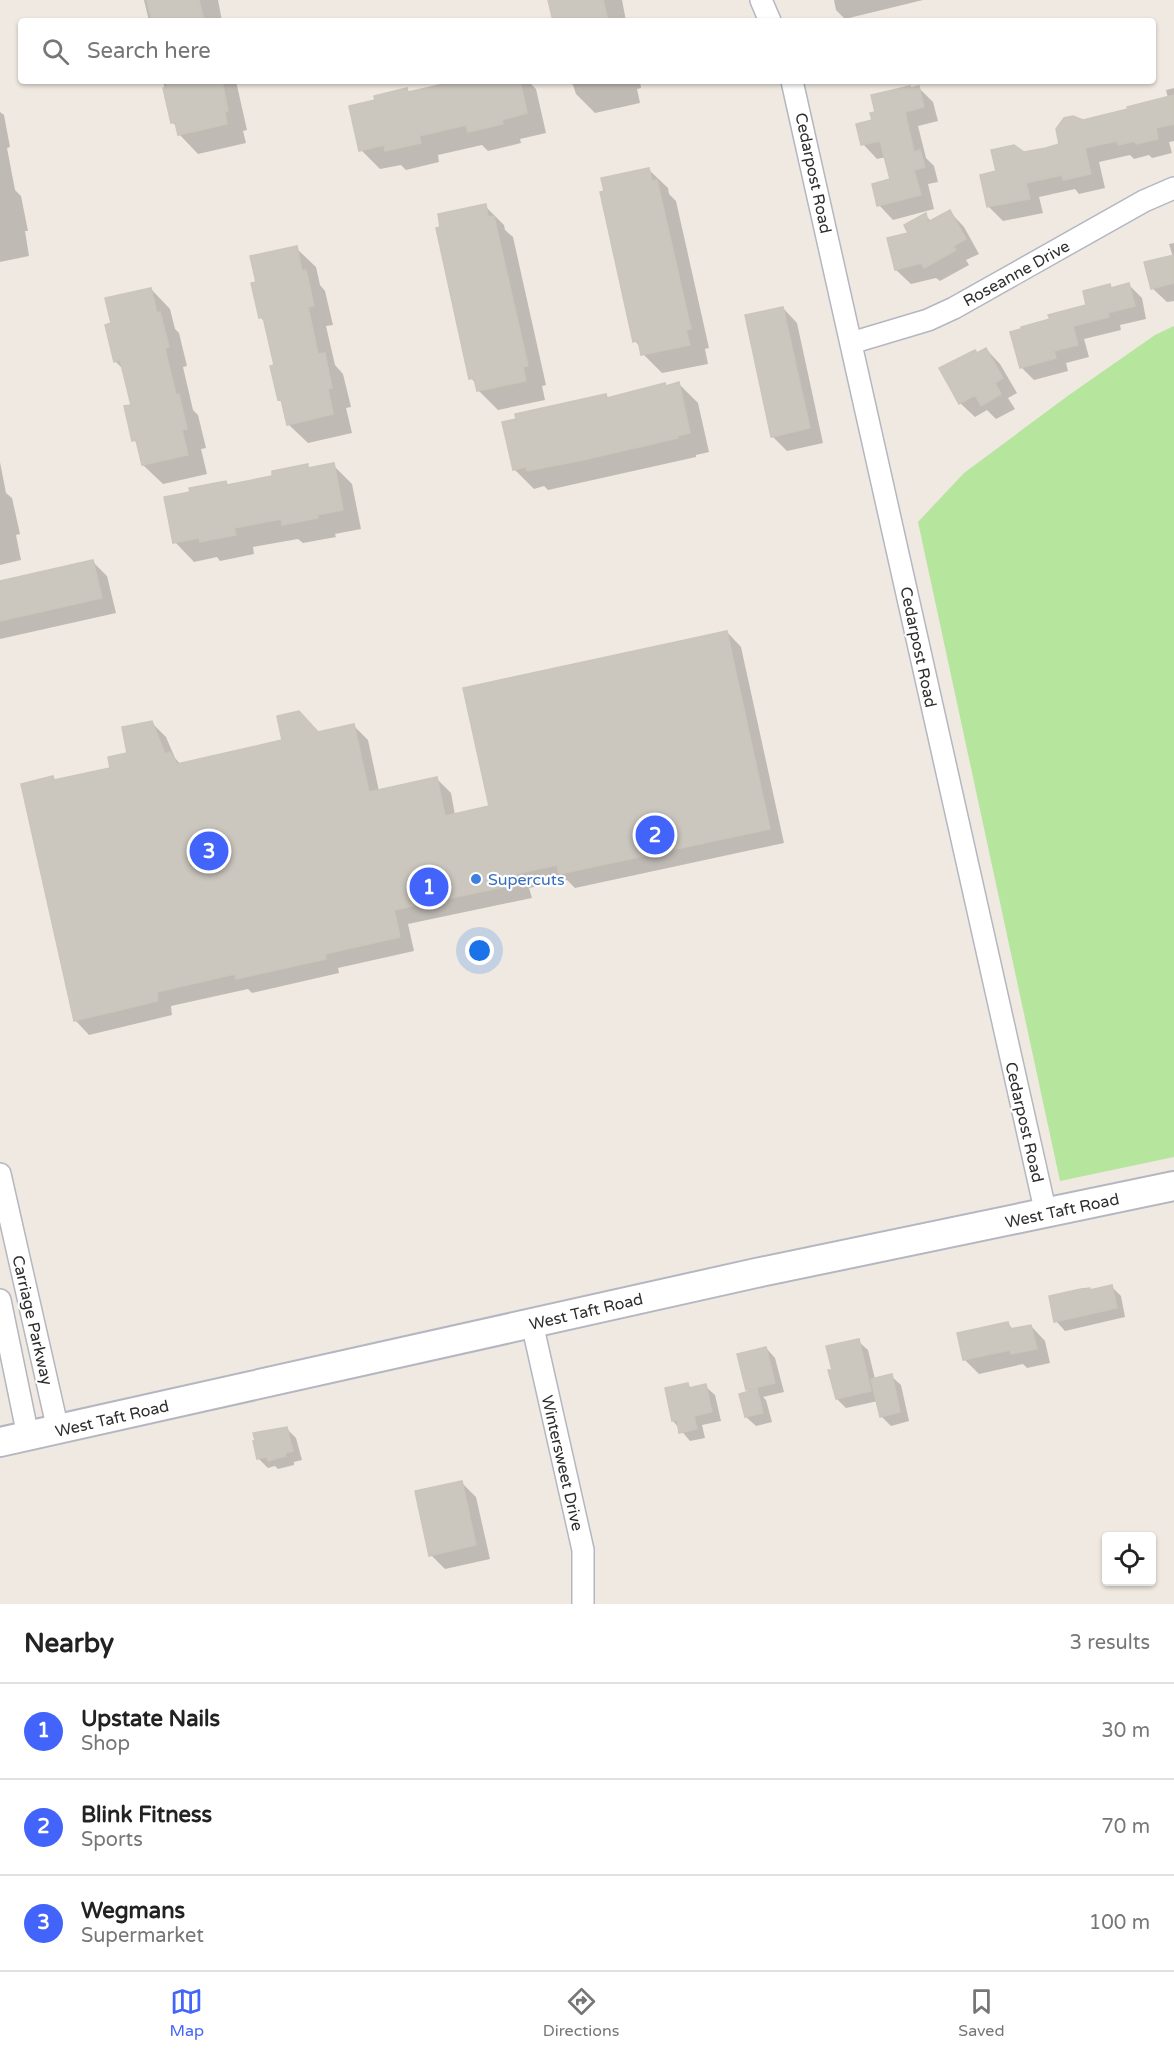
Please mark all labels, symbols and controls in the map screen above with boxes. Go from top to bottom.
search box [18,18,1156,84]
icon: search [39,35,72,68]
text: Search here [87,38,211,64]
street label: Cedarpost Road [790,111,836,235]
street label: Roseanne Drive [960,236,1073,311]
street label: Cedarpost Road [895,585,941,709]
pin: 2 [636,812,674,858]
pin: 3 [190,828,228,874]
pin: 1 [410,864,448,910]
place label: Supercuts [488,870,565,890]
marker: Supercuts [469,872,483,886]
your location [465,936,494,965]
street label: Cedarpost Road [1000,1060,1048,1184]
street label: West Taft Road [1003,1189,1121,1233]
street label: Carriage Parkway [7,1253,57,1388]
street label: West Taft Road [527,1289,645,1335]
street label: Wintersweet Drive [537,1393,587,1533]
street label: West Taft Road [53,1396,171,1442]
map controls [1102,1532,1156,1586]
button: locate [1102,1532,1156,1586]
text: Nearby [24,1628,114,1659]
text: 3 results [1070,1631,1150,1655]
text: Upstate Nails [81,1706,220,1732]
text: 1 [37,1719,50,1743]
text: 30 m [1101,1719,1150,1743]
text: Shop [81,1732,130,1756]
text: Blink Fitness [81,1802,212,1828]
text: 2 [37,1815,50,1839]
text: 70 m [1101,1815,1150,1839]
text: Sports [81,1828,143,1852]
text: Wegmans [81,1898,185,1924]
text: 3 [37,1911,50,1935]
text: 100 m [1089,1911,1150,1935]
text: Supermarket [81,1924,204,1948]
tab: Map [169,1985,204,2041]
tab: Directions [543,1985,619,2041]
tab: Saved [958,1985,1005,2041]

